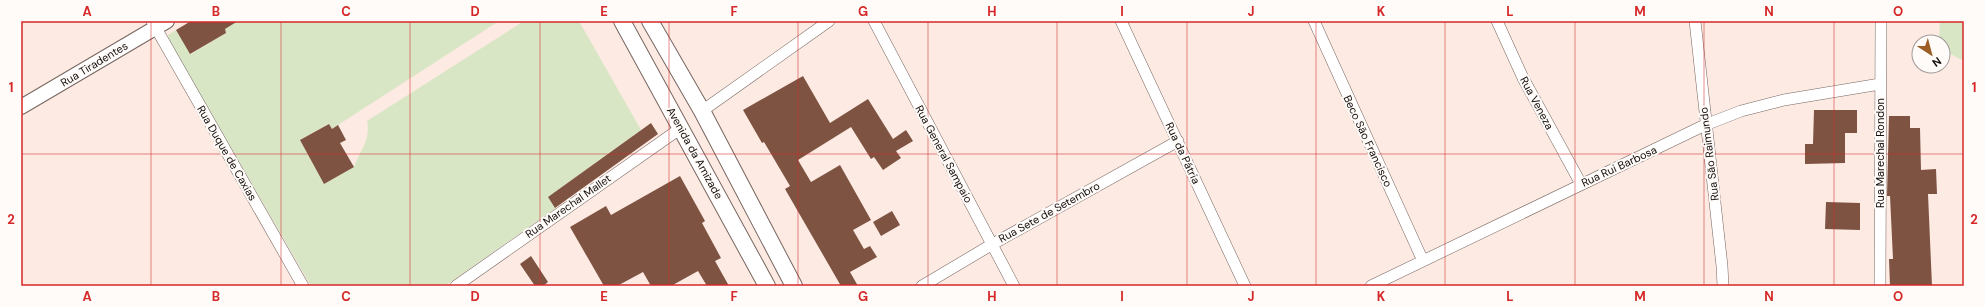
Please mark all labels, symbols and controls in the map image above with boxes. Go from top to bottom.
text: A [82,3,92,20]
text: B [212,3,220,20]
text: C [341,3,351,20]
text: D [470,3,480,20]
text: E [600,3,608,20]
text: F [730,3,738,20]
text: G [858,3,868,20]
text: H [987,3,997,20]
text: I [1120,3,1124,20]
text: J [1247,3,1255,20]
text: K [1377,3,1386,20]
text: L [1506,3,1514,20]
text: M [1634,3,1646,20]
text: N [1764,3,1774,20]
text: O [1893,3,1903,20]
north arrow [1911,34,1951,74]
street label: Rua Tiradentes [58,38,130,90]
text: N [1930,54,1944,70]
street label: Rua Veneza [1517,74,1557,132]
text: 1 [9,79,13,96]
text: 1 [1972,79,1976,96]
street label: Beco São Francisco [1341,93,1395,189]
street label: Rua Marechal Rondon [1873,98,1887,208]
street label: Rua Duque de Caxias [194,103,260,203]
street label: Rua General Sampaio [912,103,976,205]
street label: Avenida da Amizade [664,105,726,201]
street label: Rua São Raimundo [1696,106,1722,202]
street label: Rua da Pátria [1163,120,1203,186]
street label: Rua Rui Barbosa [1579,142,1659,190]
street label: Rua Marechal Mallet [522,171,614,241]
street label: Rua Sete de Setembro [996,178,1102,246]
text: 2 [7,211,15,228]
text: 2 [1970,211,1978,228]
text: A [82,288,92,305]
text: B [212,288,220,305]
text: C [341,288,351,305]
text: D [470,288,480,305]
text: E [600,288,608,305]
text: F [730,288,738,305]
text: G [858,288,868,305]
text: H [987,288,997,305]
text: I [1120,288,1124,305]
text: J [1247,288,1255,305]
text: K [1377,288,1386,305]
text: L [1506,288,1514,305]
text: M [1634,288,1646,305]
text: N [1764,288,1774,305]
text: O [1893,288,1903,305]

